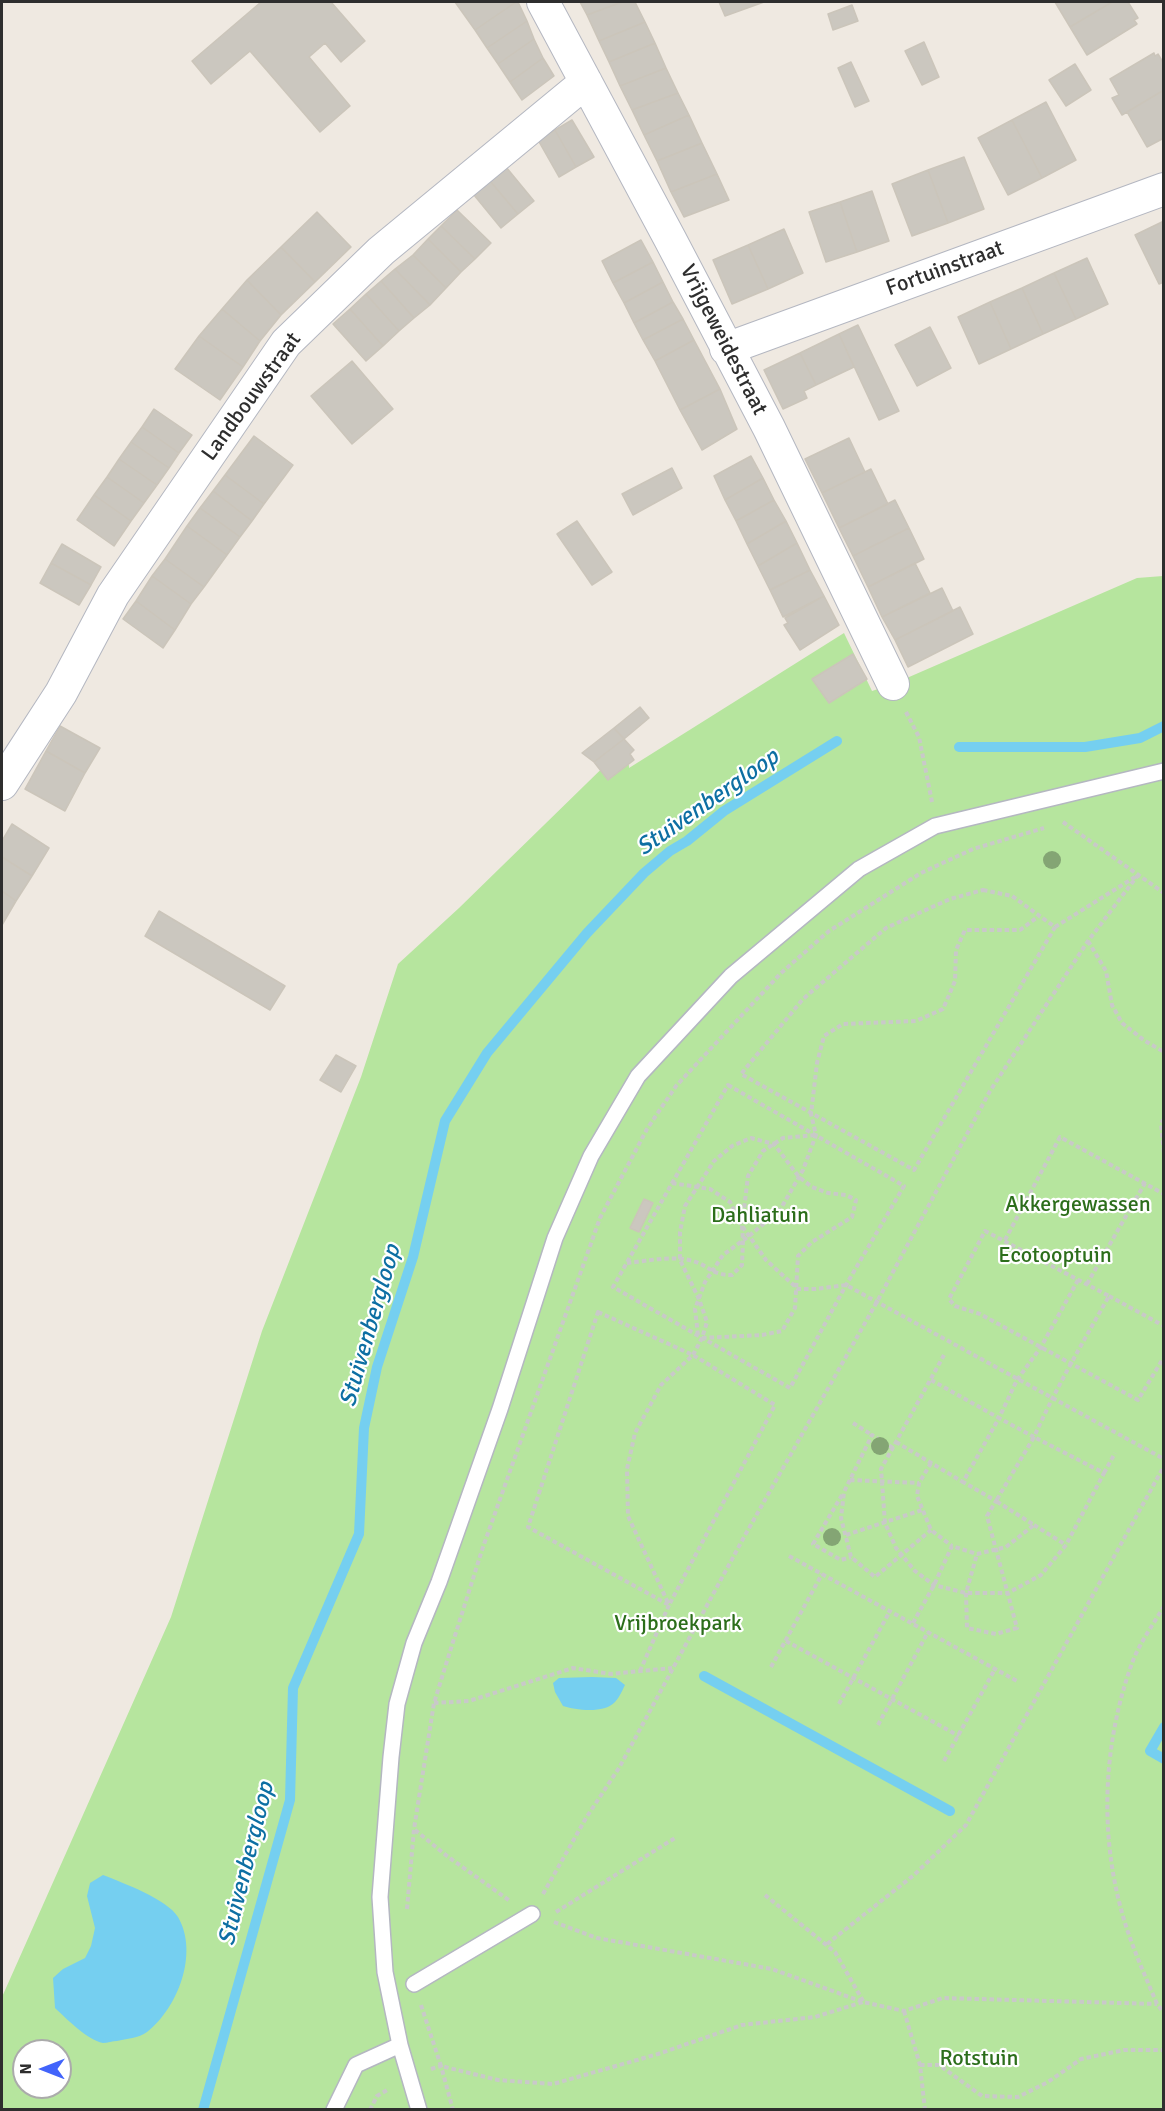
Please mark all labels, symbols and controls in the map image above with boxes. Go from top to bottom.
street label: Fortuinstraat [882,235,1008,303]
street label: Vrijgeweidestraat [674,260,772,420]
street label: Landbouwstraat [197,328,307,466]
water label: Stuivenbergloop [631,743,785,863]
park label: Akkergewassen [1005,1192,1151,1218]
park label: Dahliatuin [711,1203,809,1229]
water label: Stuivenbergloop [334,1242,408,1410]
park label: Ecotooptuin [998,1243,1112,1269]
park label: Vrijbroekpark [614,1611,742,1637]
water label: Stuivenbergloop [213,1779,281,1949]
north arrow [12,2039,72,2099]
park label: Rotstuin [939,2046,1019,2072]
text: N [16,2063,36,2075]

